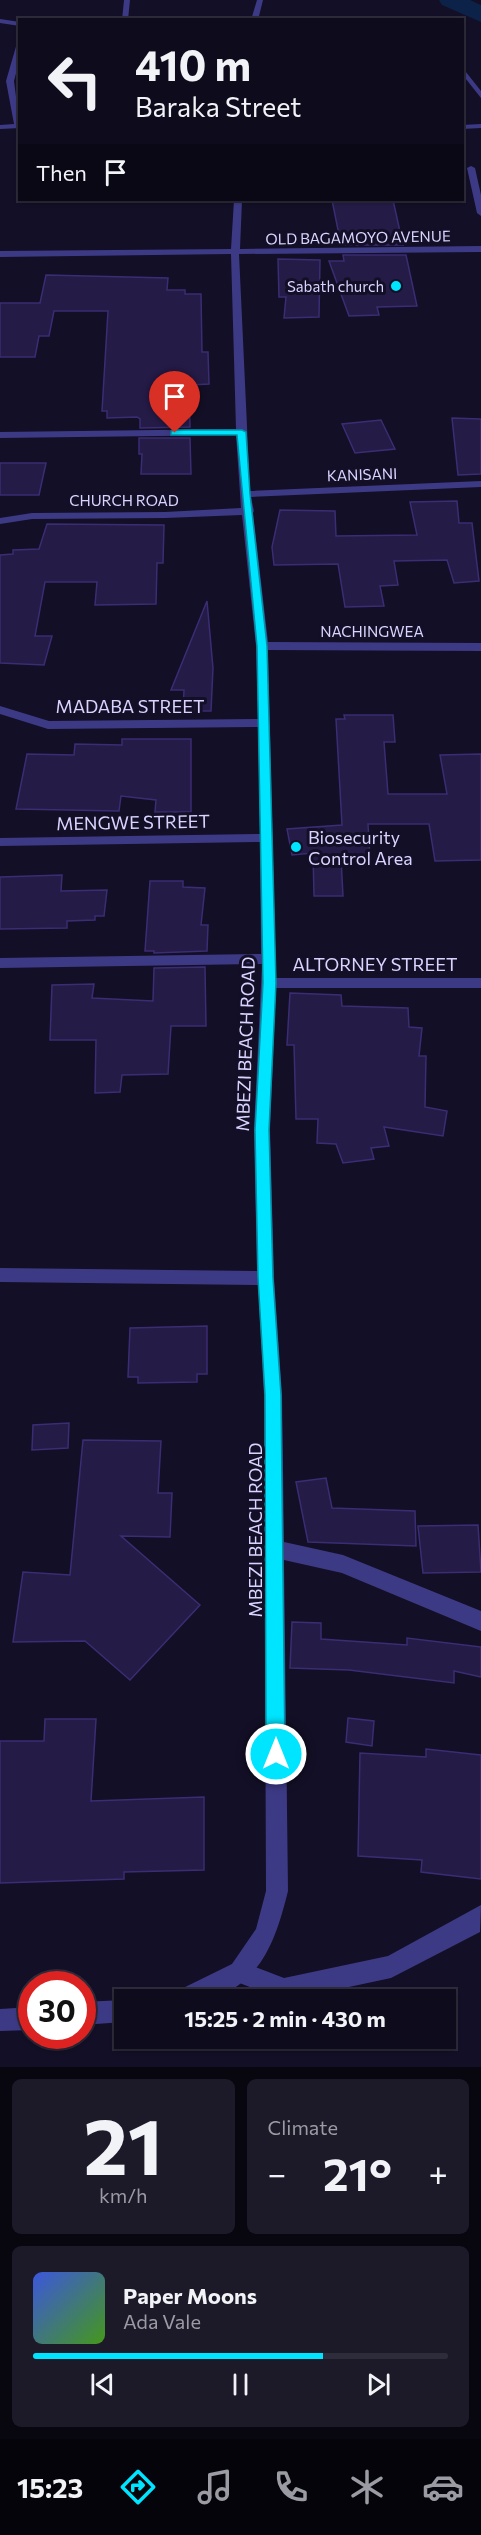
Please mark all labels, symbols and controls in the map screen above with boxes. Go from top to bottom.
text: 410 m [135,38,251,90]
icon: left [36,42,114,120]
text: Baraka Street [135,90,301,123]
icon: arrive [99,156,132,189]
text: Then [36,159,87,186]
street label: OLD BAGAMOYO AVENUE [265,226,451,248]
place label: Sabath church [287,277,384,295]
marker: Sabath church [389,279,403,293]
pin [149,371,200,433]
icon: arrive [158,380,191,413]
street label: KANISANI [326,464,398,484]
street label: CHURCH ROAD [69,491,179,509]
street label: NACHINGWEA [320,622,424,640]
street label: MADABA STREET [55,695,205,717]
street label: MENGWE STREET [56,810,210,834]
place label: Biosecurity Control Area [308,826,413,869]
marker: Biosecurity Control Area [289,840,303,854]
street label: ALTORNEY STREET [293,953,457,975]
street label: MBEZI BEACH ROAD [231,956,259,1132]
street label: MBEZI BEACH ROAD [244,1442,266,1618]
position arrow [244,1722,308,1786]
speed limit sign: 30 [18,1971,96,2049]
text: 15:25 · 2 min · 430 m [184,2005,386,2032]
text: 21 [83,2096,163,2191]
text: Climate [268,2115,338,2139]
text: 21° [323,2145,392,2200]
text: − [268,2152,286,2193]
text: + [429,2152,448,2193]
text: km/h [99,2183,148,2207]
text: Paper Moons [123,2282,257,2309]
text: Ada Vale [123,2309,201,2333]
icon: previous [86,2368,119,2401]
icon: pause [224,2368,257,2401]
icon: next [362,2368,395,2401]
icon: directions [117,2466,159,2508]
icon: music [194,2466,236,2508]
icon: phone [270,2466,312,2508]
icon: climate [346,2466,388,2508]
icon: car [422,2466,464,2508]
text: 15:23 [17,2471,83,2504]

